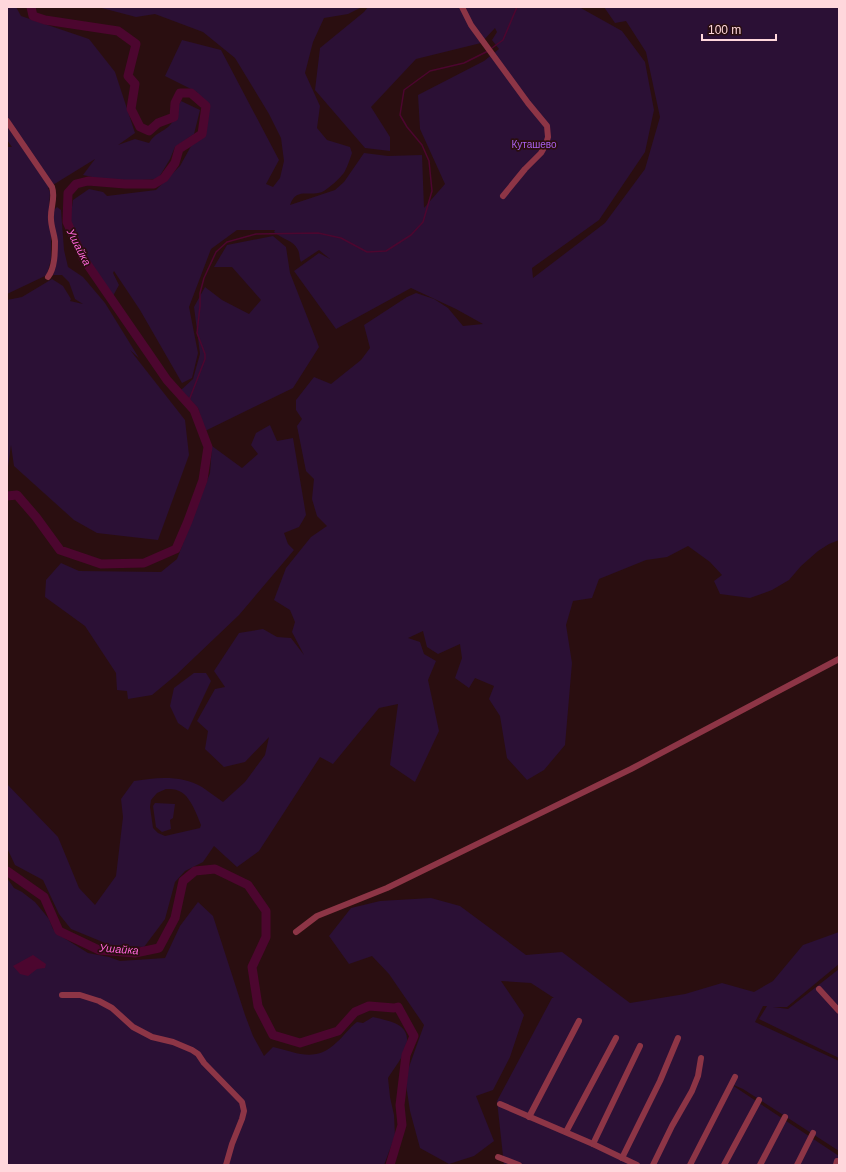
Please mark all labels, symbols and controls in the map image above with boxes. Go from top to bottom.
scale bar [702,16,776,42]
text: 100 m [708,23,741,37]
park label: Куташево [511,139,557,150]
water label: Ушайка [64,226,93,267]
water label: Ушайка [98,942,139,956]

